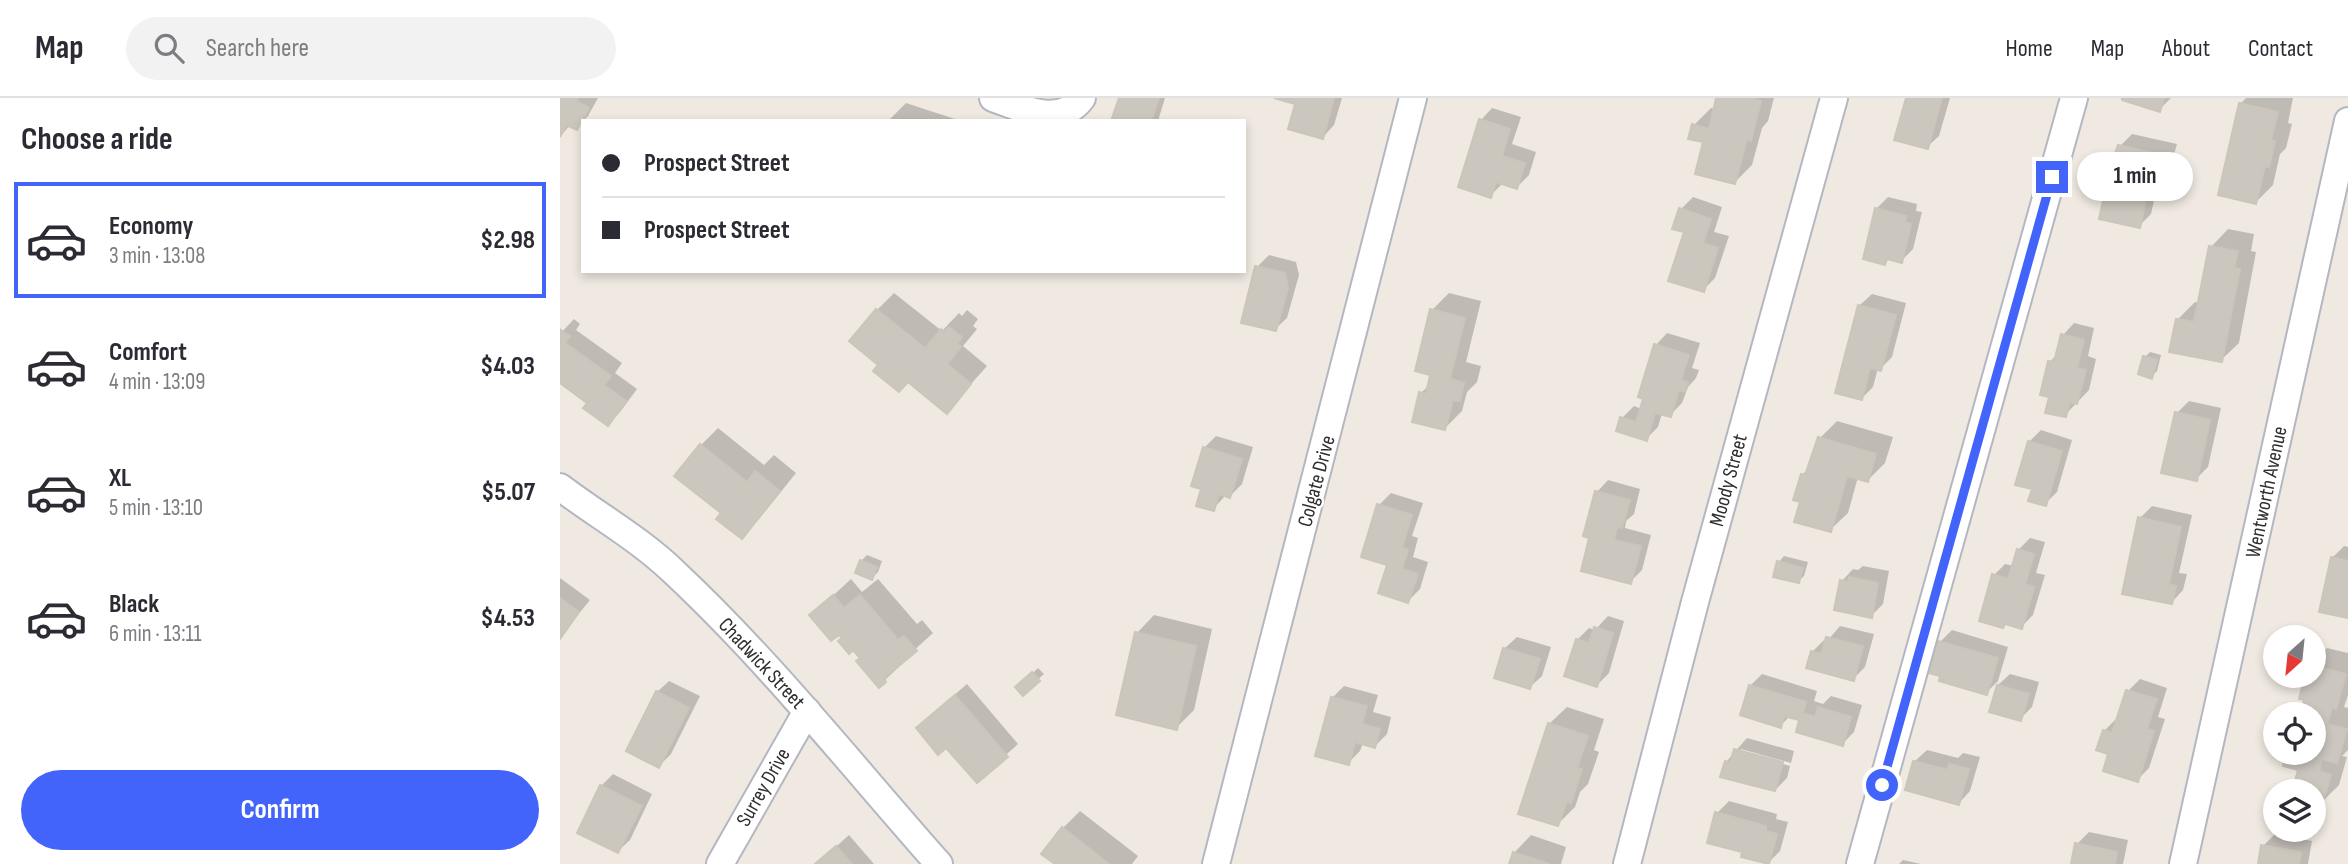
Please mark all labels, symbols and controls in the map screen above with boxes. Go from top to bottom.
search box [126,17,616,80]
text: Map [35,28,84,68]
icon: search [150,29,188,67]
text: Search here [206,33,309,64]
text: Home [2005,34,2053,63]
text: Map [2091,34,2124,63]
text: About [2162,34,2210,63]
text: Contact [2248,34,2313,63]
text: Choose a ride [21,120,173,159]
text: Prospect Street [644,148,789,179]
callout: 1 min [2076,153,2192,202]
route end [2036,161,2068,193]
text: 1 min [2114,162,2156,190]
icon: car [25,209,88,272]
text: Economy [109,211,193,242]
text: Prospect Street [644,215,789,246]
text: $2.98 [480,225,535,256]
text: 3 min · 13:08 [109,242,205,270]
icon: car [25,335,88,398]
text: Comfort [109,337,187,368]
text: $4.03 [480,351,535,382]
text: 4 min · 13:09 [109,368,206,396]
street label: Wentworth Avenue [2240,424,2293,560]
street label: Moody Street [1704,431,1753,529]
street label: Colgate Drive [1292,433,1341,530]
icon: car [25,461,88,524]
text: XL [109,463,131,494]
text: $5.07 [481,477,535,508]
text: 5 min · 13:10 [109,494,203,522]
icon: car [25,587,88,650]
text: Black [109,589,159,620]
text: $4.53 [481,603,535,634]
street label: Chadwick Street [713,612,810,714]
text: 6 min · 13:11 [109,620,202,648]
north arrow [2263,625,2326,688]
map controls [2263,625,2326,842]
button: locate [2263,702,2326,765]
street label: Surrey Drive [731,744,796,831]
route start [1866,769,1898,801]
button: Confirm [21,770,539,850]
button: layers [2263,779,2326,842]

